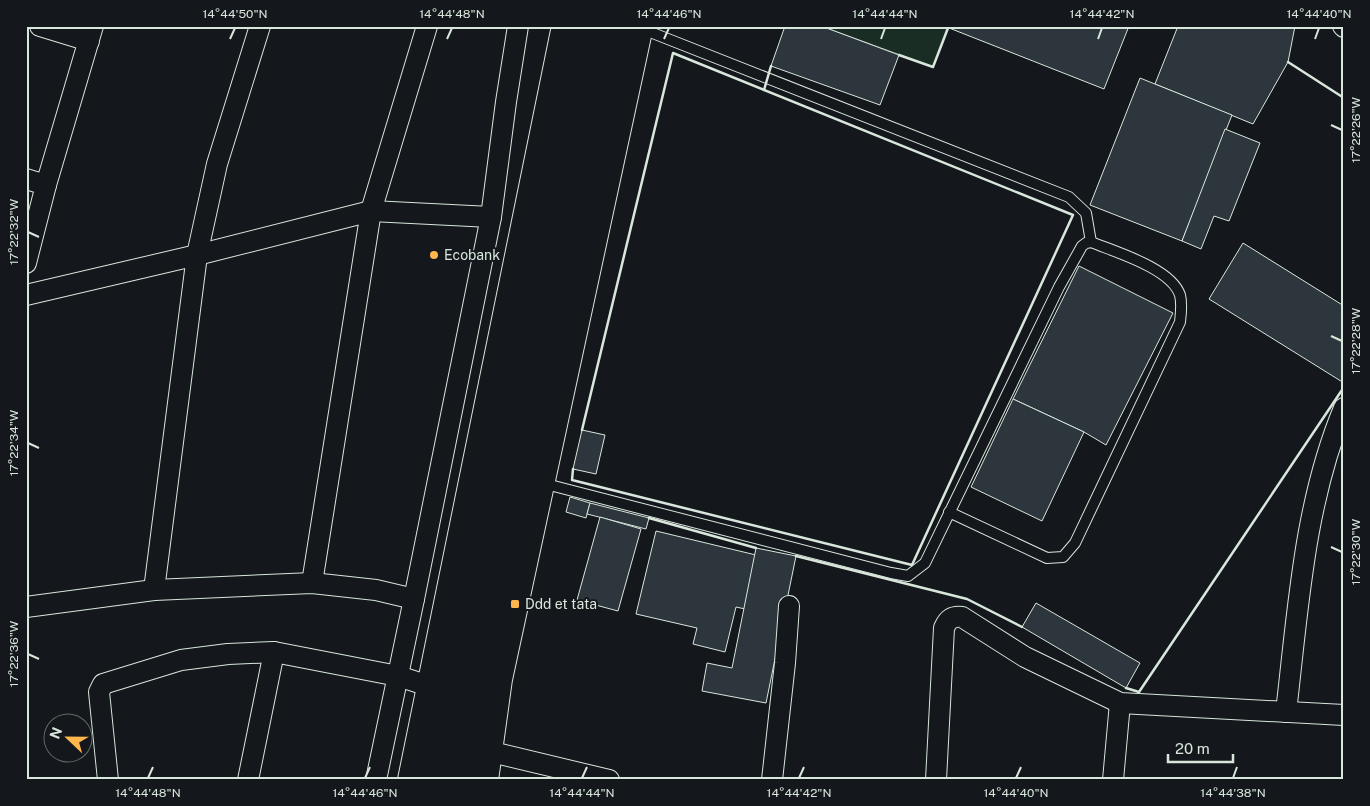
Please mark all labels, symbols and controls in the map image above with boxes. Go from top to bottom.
text: 14°44'50"N [202,7,268,21]
text: 14°44'48"N [419,7,485,21]
text: 14°44'46"N [636,7,702,21]
text: 14°44'44"N [852,7,918,21]
text: 14°44'42"N [1070,7,1134,21]
text: 14°44'40"N [1286,7,1352,21]
text: 17°22'26"W [1349,96,1363,163]
text: 17°22'32"W [7,198,21,265]
place label: Ecobank [444,247,500,263]
marker: Ecobank [428,249,440,261]
text: 17°22'28"W [1349,307,1363,374]
text: 17°22'34"W [7,409,21,476]
text: 17°22'30"W [1349,518,1363,585]
place label: Ddd et tata [525,596,597,612]
marker: Ddd et tata [509,598,521,610]
text: 17°22'36"W [7,620,21,687]
north arrow [42,714,92,764]
text: N [46,725,65,741]
scale bar [1168,731,1232,763]
text: 20 m [1175,740,1210,757]
text: 14°44'48"N [115,786,181,800]
text: 14°44'46"N [332,786,398,800]
text: 14°44'44"N [549,786,615,800]
text: 14°44'42"N [767,786,831,800]
text: 14°44'40"N [983,786,1049,800]
text: 14°44'38"N [1200,786,1266,800]

